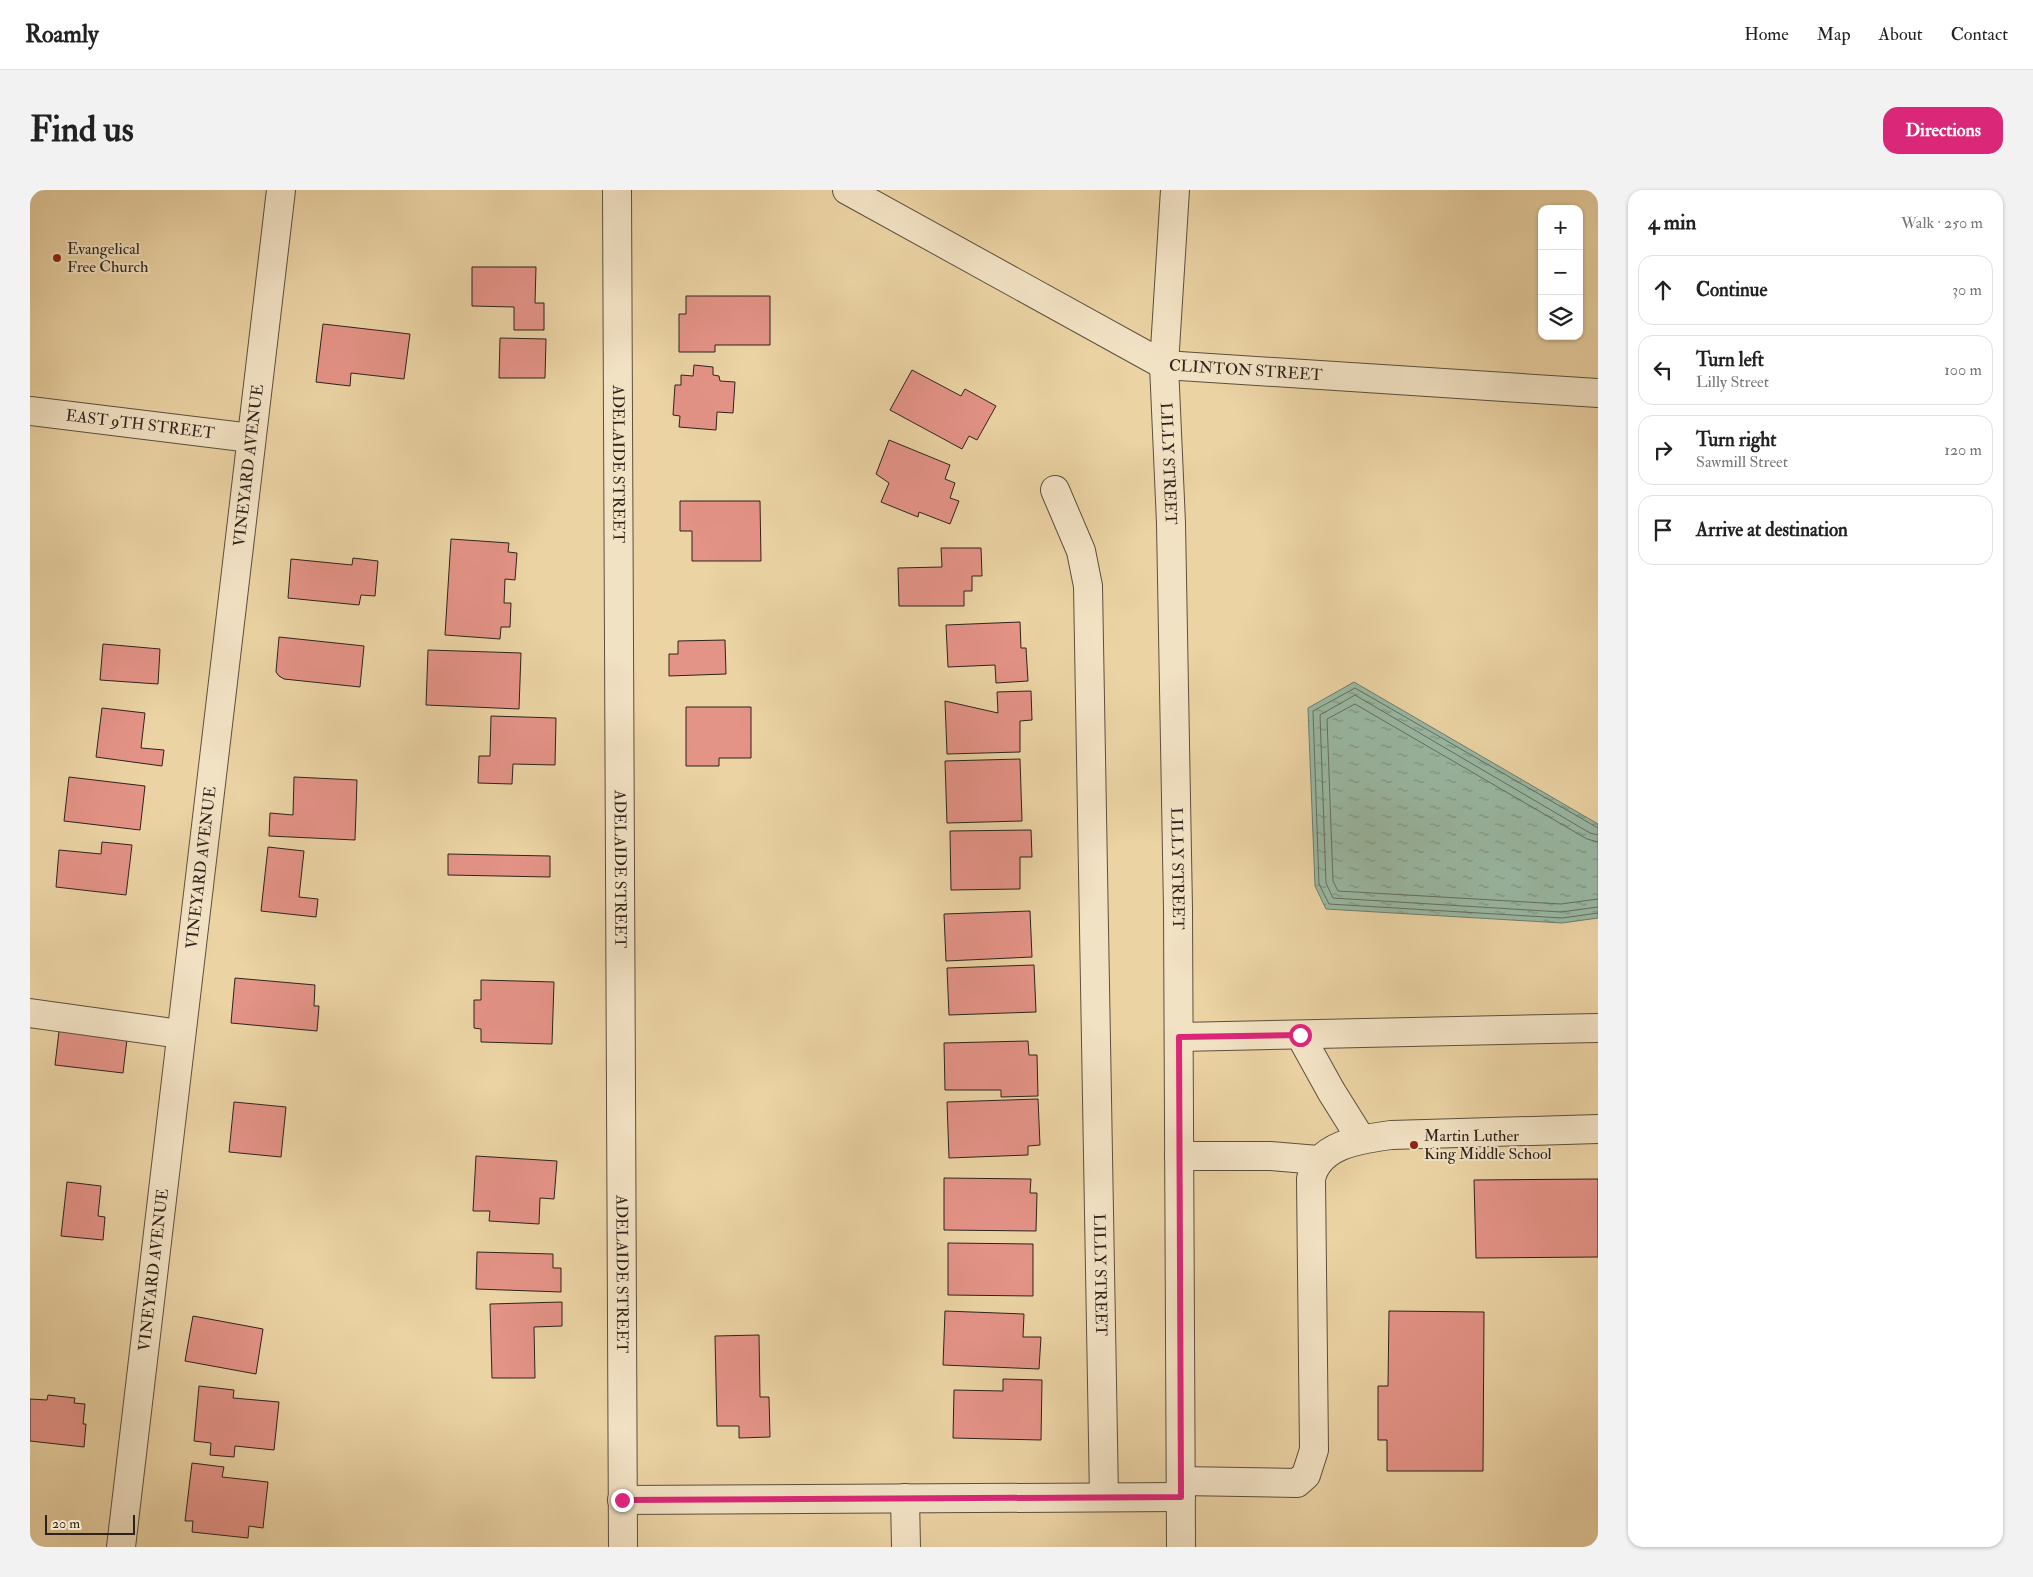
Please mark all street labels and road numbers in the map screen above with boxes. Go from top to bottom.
street label: CLINTON STREET [1168,355,1323,385]
street label: VINEYARD AVENUE [229,383,268,548]
street label: ADELAIDE STREET [608,384,629,543]
street label: LILLY STREET [1156,402,1181,525]
street label: EAST 9TH STREET [65,405,216,443]
street label: VINEYARD AVENUE [182,785,221,950]
street label: ADELAIDE STREET [610,789,630,948]
street label: LILLY STREET [1166,807,1188,930]
street label: VINEYARD AVENUE [134,1188,173,1352]
street label: ADELAIDE STREET [611,1194,632,1353]
street label: LILLY STREET [1089,1214,1111,1336]

